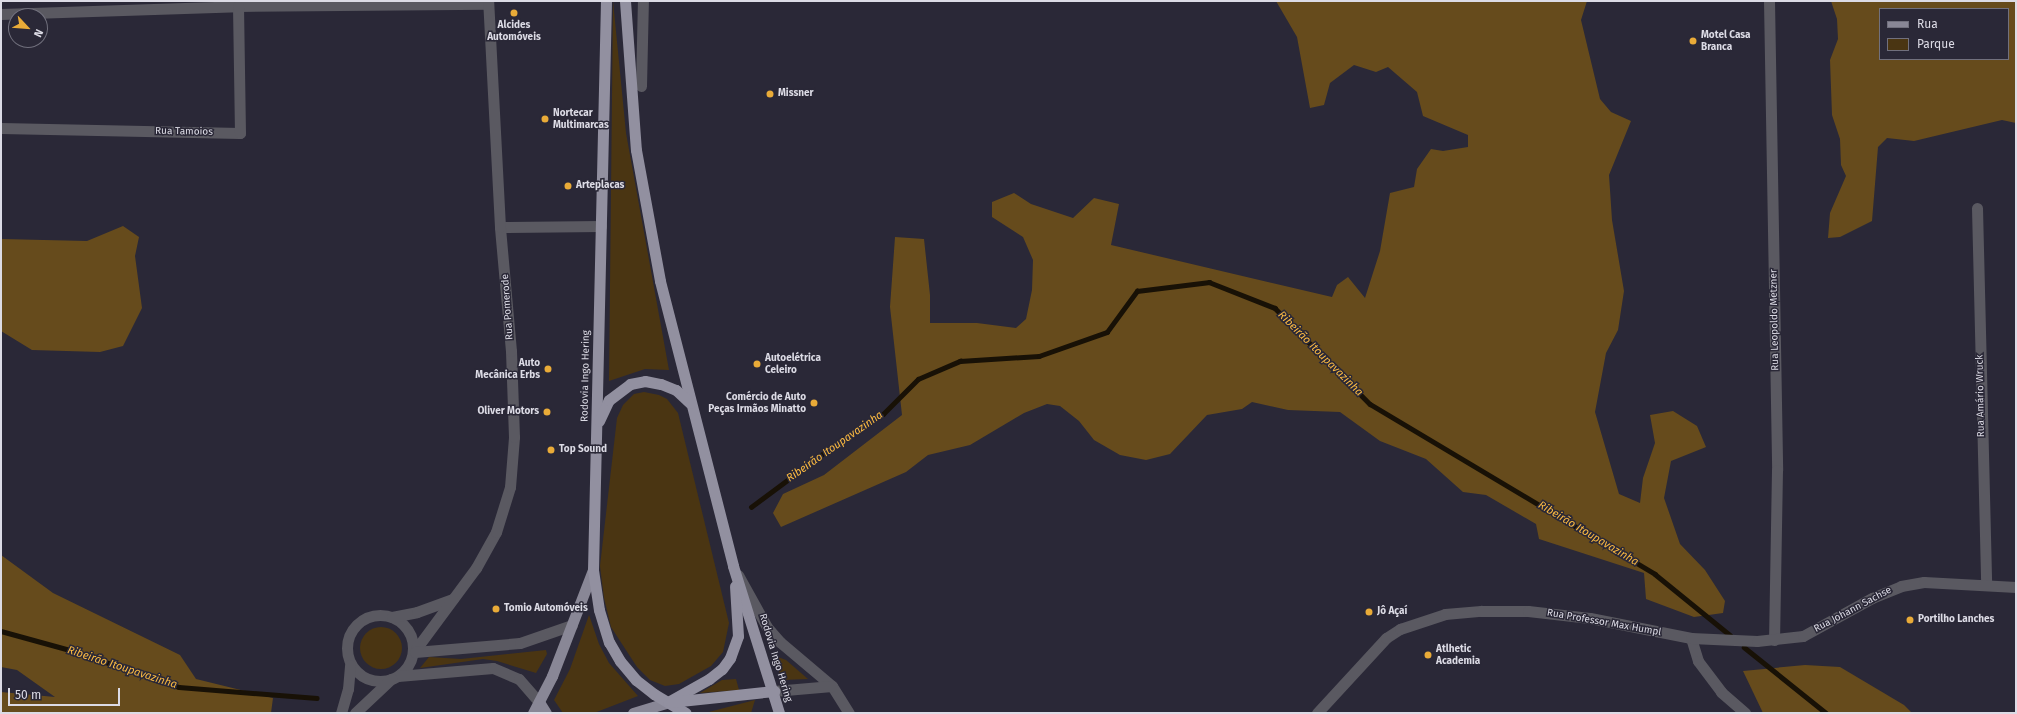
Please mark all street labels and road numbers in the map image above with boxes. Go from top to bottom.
street label: Rua Tamoios [155,125,213,139]
street label: Rua Leopoldo Metzner [1768,269,1782,371]
street label: Rua Pomerode [500,274,516,340]
street label: Rodovia Ingo Hering [579,330,593,422]
street label: Rua Amário Wruck [1974,355,1988,437]
street label: Rua Johann Sachse [1812,584,1894,636]
street label: Rua Professor Max Humpl [1546,607,1662,639]
street label: Rodovia Ingo Hering [756,612,794,704]

